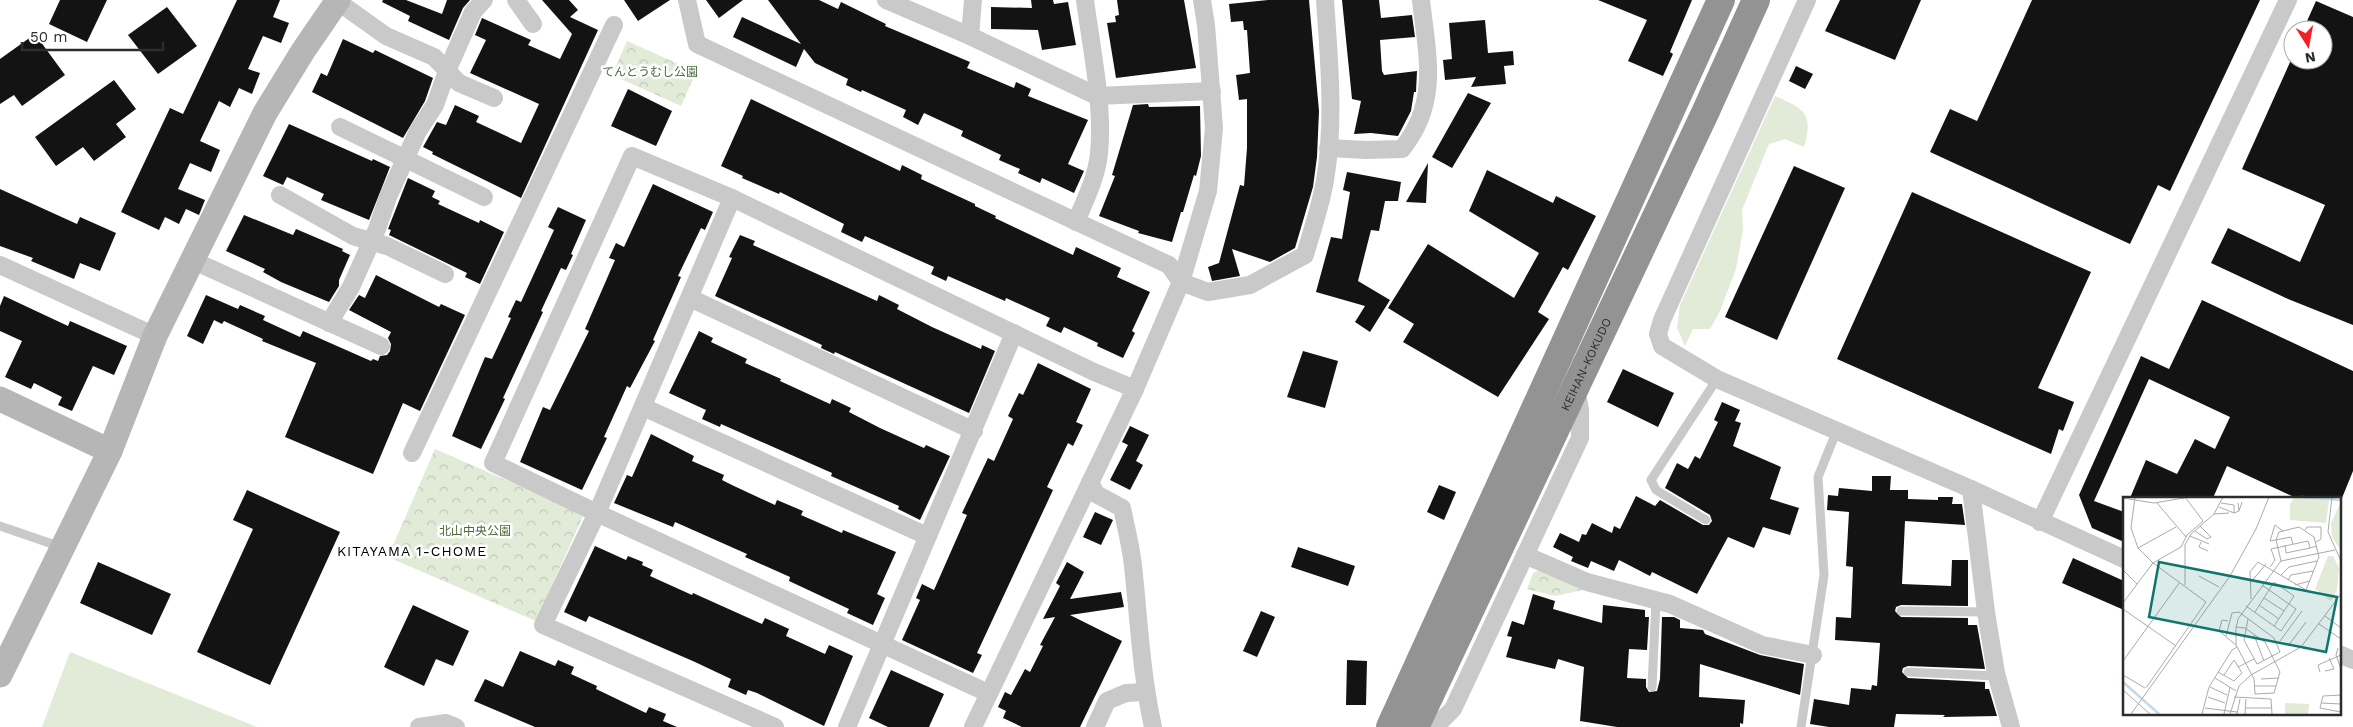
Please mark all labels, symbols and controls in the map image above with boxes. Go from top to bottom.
scale bar [22,20,164,52]
north arrow [2283,20,2333,70]
text: 50 m [30,28,67,46]
text: N [2304,49,2317,67]
park label: てんとうむし公園 [602,65,698,79]
street label: KEIHAN-KOKUDO [1558,316,1614,413]
inset map [2123,497,2340,714]
park label: 北山中央公園 [439,524,511,538]
district label: KITAYAMA 1-CHOME [337,543,487,559]

